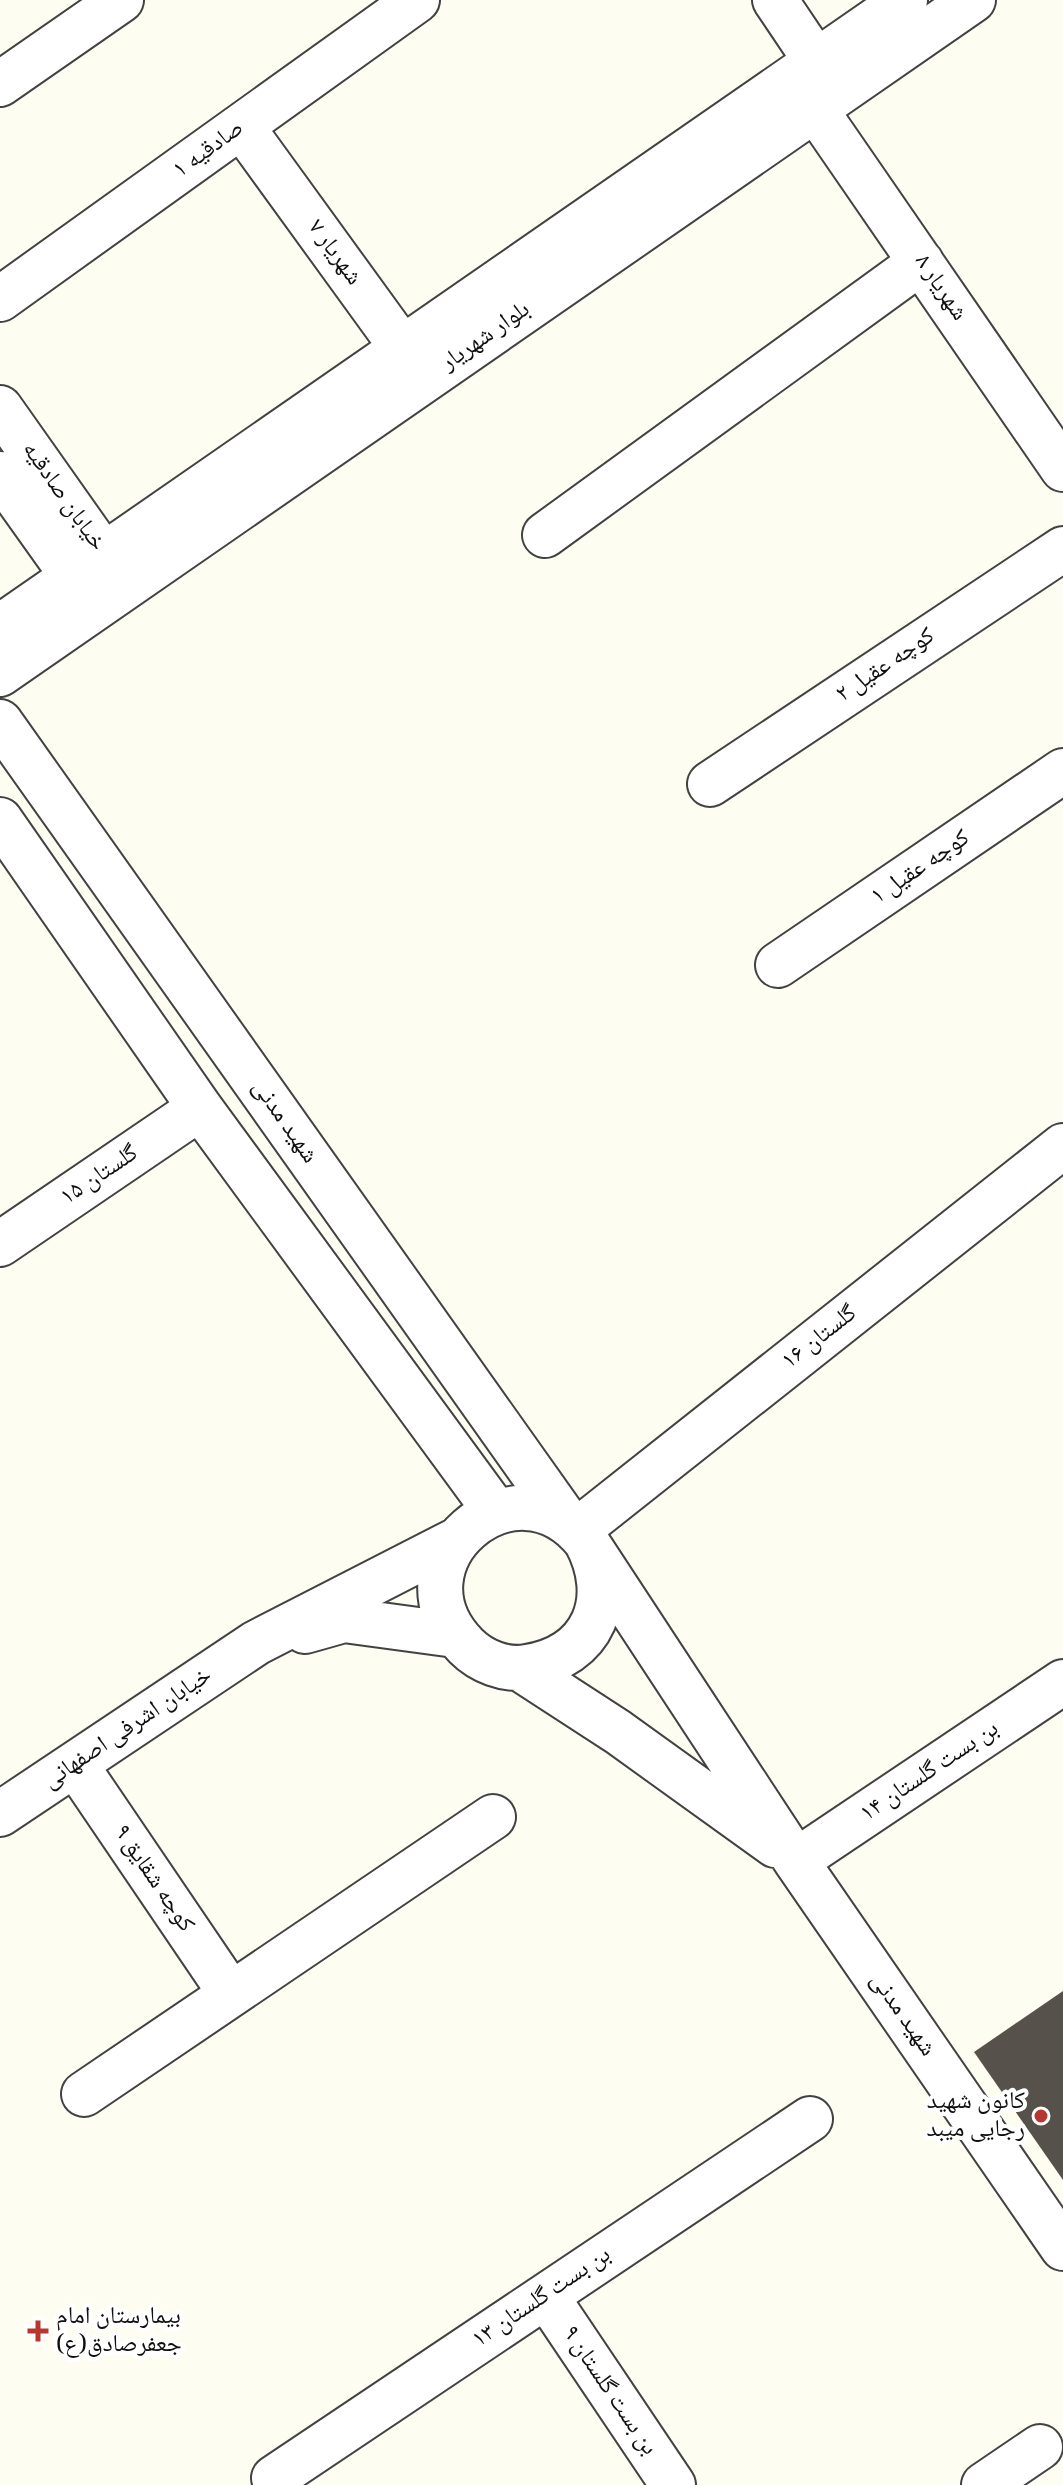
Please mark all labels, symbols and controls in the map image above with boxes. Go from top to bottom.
street label: صادقیه ۱ [164,110,254,190]
street label: شهریار ۷ [296,211,372,295]
street label: شهریار ۸ [902,246,978,330]
street label: بلوار شهریار [432,291,540,384]
street label: خیابان صادقیه [10,433,116,561]
street label: کوچه عقیل ۲ [828,617,944,715]
street label: کوچه عقیل ۱ [863,819,979,917]
street label: شهید مدنی [240,1071,328,1173]
street label: گلستان ۱۵ [52,1135,148,1217]
street label: گلستان ۱۶ [773,1295,867,1381]
street label: خیابان اشرفی اصفهانی [35,1657,221,1801]
street label: بن بست گلستان ۱۴ [852,1710,1008,1834]
street label: کوچه شقایق ۹ [101,1816,205,1942]
street label: شهید مدنی [858,1964,946,2066]
place label: کانون شهید رجایی میبد [926,2082,1025,2151]
marker: کانون شهید رجایی میبد [1032,2107,1050,2125]
street label: بن بست گلستان ۱۳ [464,2236,620,2360]
place label: بیمارستان امام جعفرصادق(ع) [56,2297,182,2366]
street label: بن بست گلستان ۹ [550,2317,668,2465]
marker: بیمارستان امام جعفرصادق(ع) [27,2320,49,2342]

